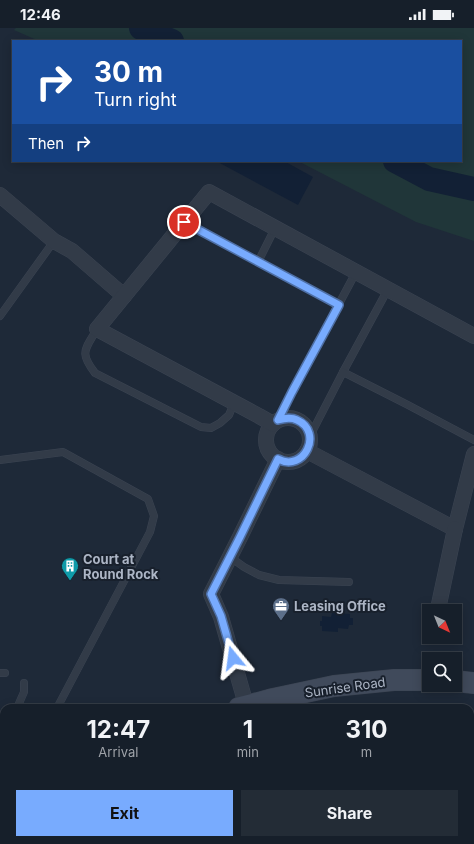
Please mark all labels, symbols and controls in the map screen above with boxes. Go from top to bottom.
text: 12:46 [20,5,61,24]
text: 30 m [94,55,163,89]
icon: right [28,56,80,108]
text: Turn right [94,89,177,110]
icon: right [72,132,94,154]
text: Then [28,134,64,153]
pin [167,205,201,239]
icon: arrive [173,211,195,233]
place label: Court at Round Rock [83,551,159,582]
building icon: Court at Round Rock [60,556,80,581]
office icon: Leasing Office [271,596,291,621]
place label: Leasing Office [294,598,386,614]
north arrow [422,604,462,644]
map controls [422,604,462,692]
position arrow [212,637,254,679]
button: search [422,652,462,692]
street label: Sunrise Road [304,673,386,701]
text: 12:47 [87,715,150,744]
text: 1 [243,715,253,744]
text: 310 [345,715,387,744]
text: Arrival [98,744,138,760]
text: min [237,744,259,760]
text: m [361,744,372,760]
button: Exit [16,790,233,836]
button: Share [241,790,458,836]

